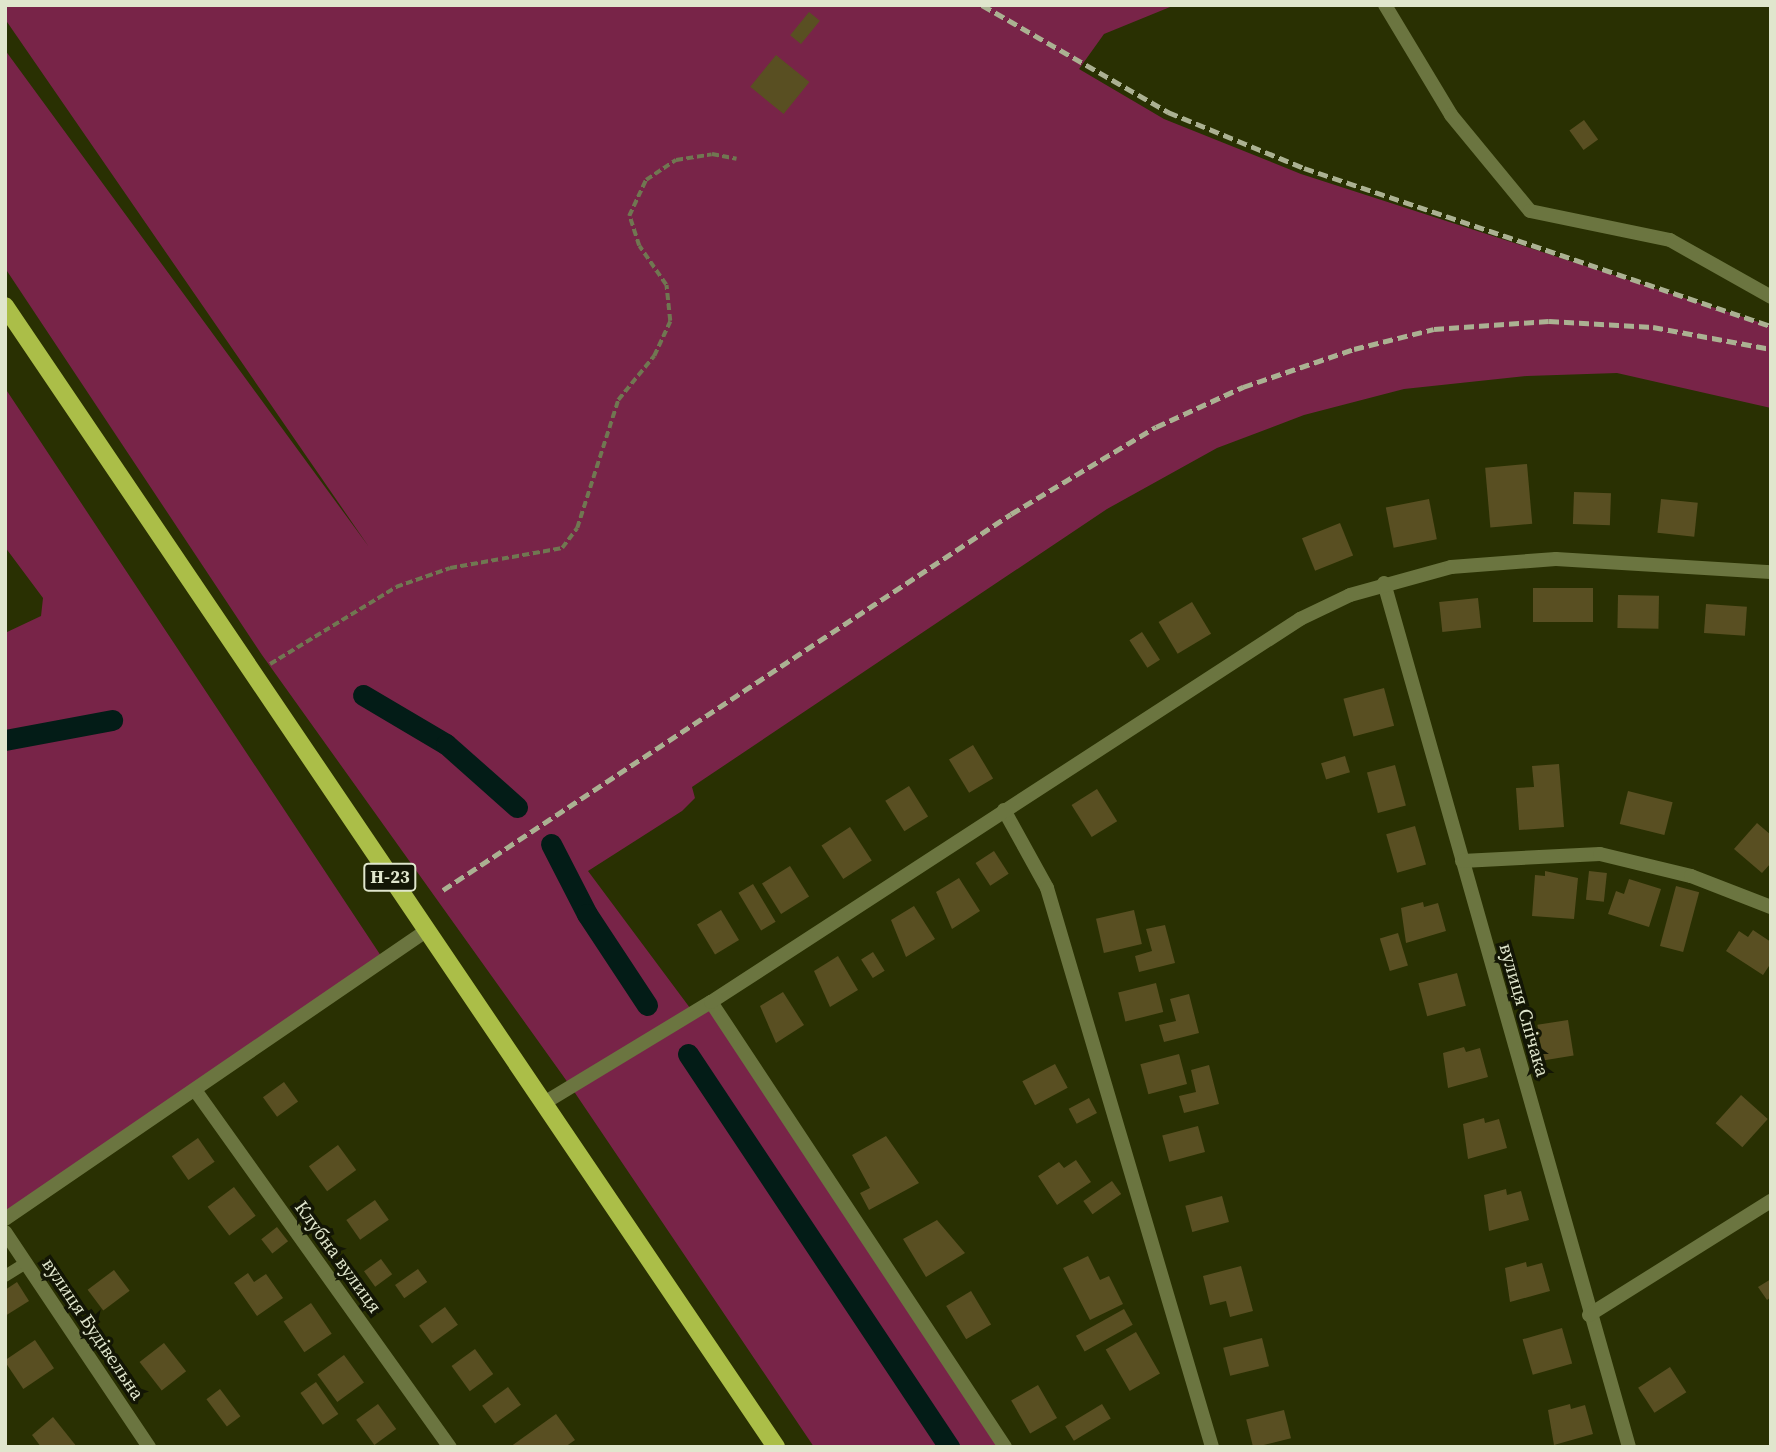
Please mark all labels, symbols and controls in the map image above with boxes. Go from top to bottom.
road number: Н-23 [362,862,418,892]
street label: вулиця Спічака [1494,941,1554,1079]
street label: Клубна вулиця [290,1197,386,1317]
street label: вулиця Будівельна [37,1254,149,1404]

